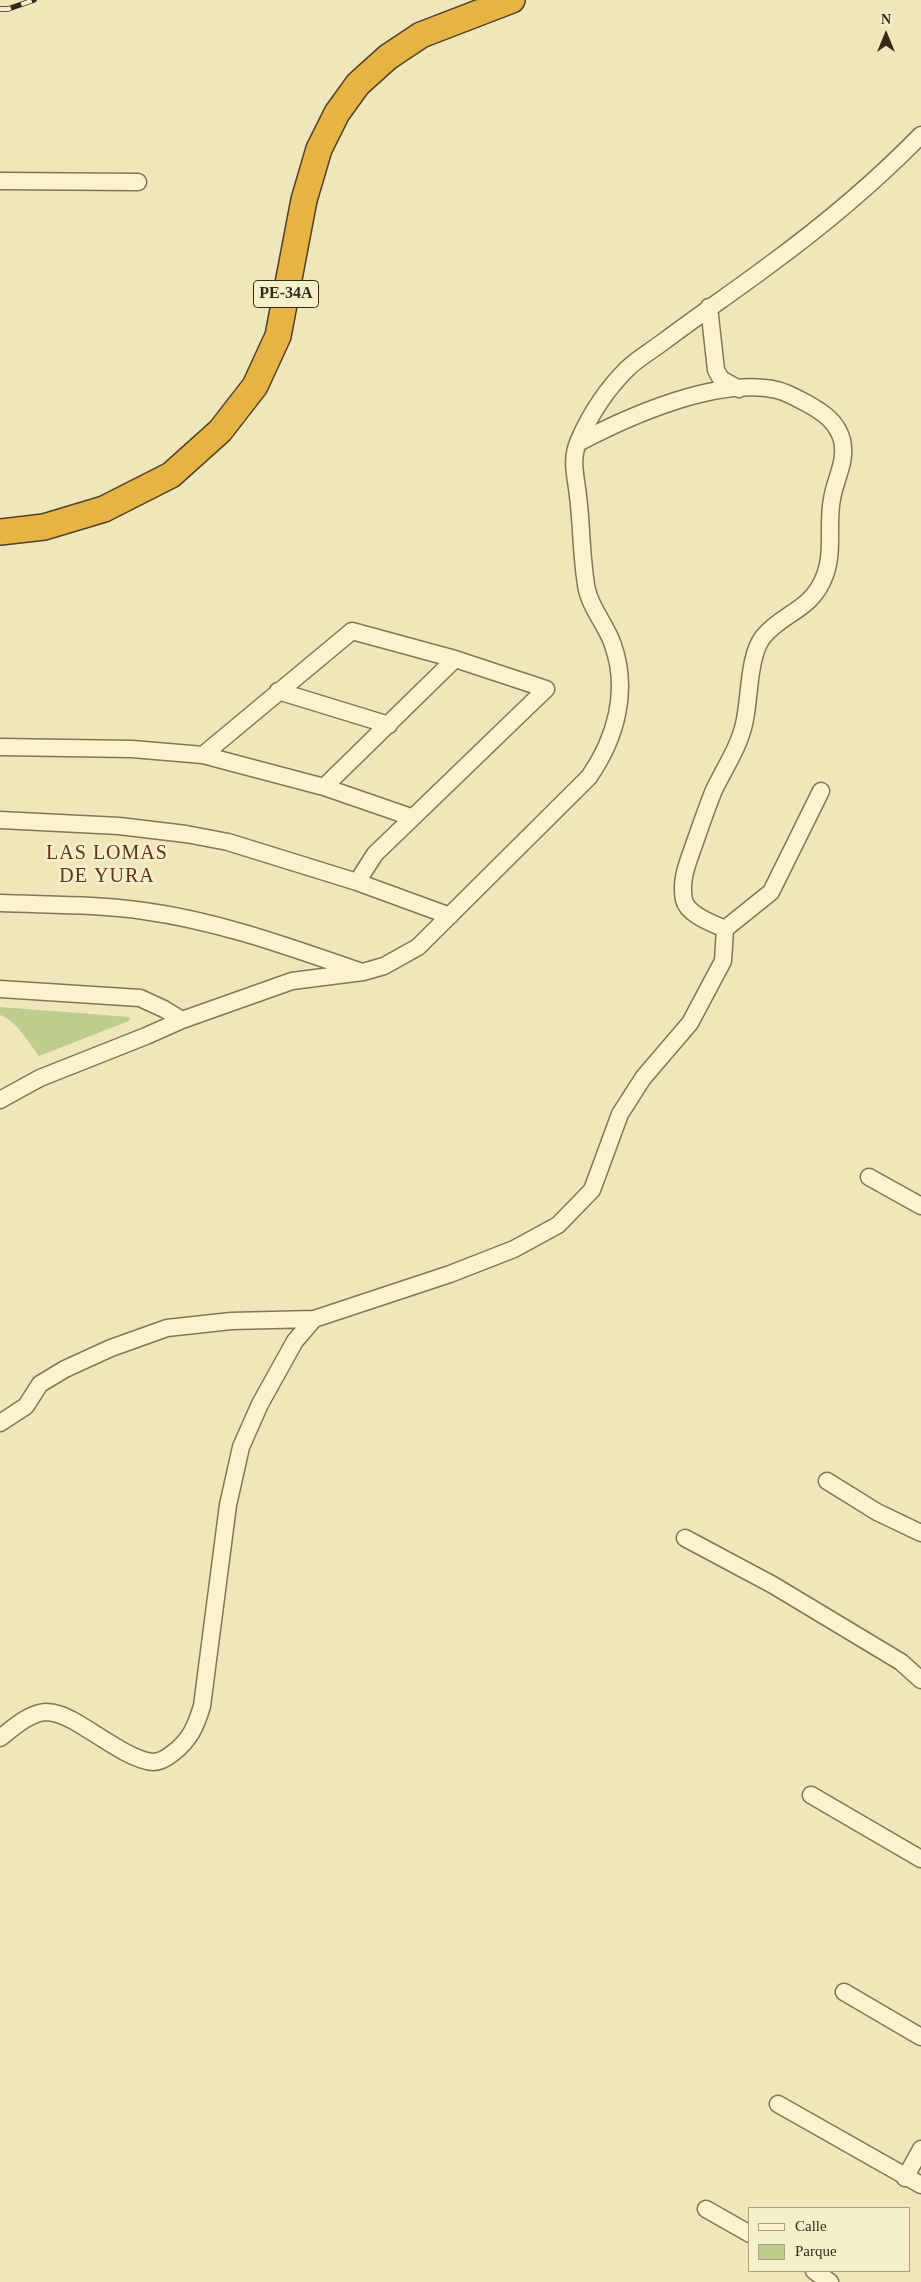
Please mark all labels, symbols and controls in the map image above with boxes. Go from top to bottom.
north arrow [861,10,911,60]
text: N [881,12,891,27]
road number: PE-34A [254,280,318,308]
district label: LAS LOMAS DE YURA [45,842,169,889]
legend [748,2207,911,2272]
text: Calle [795,2218,827,2234]
text: Parque [795,2243,837,2259]

